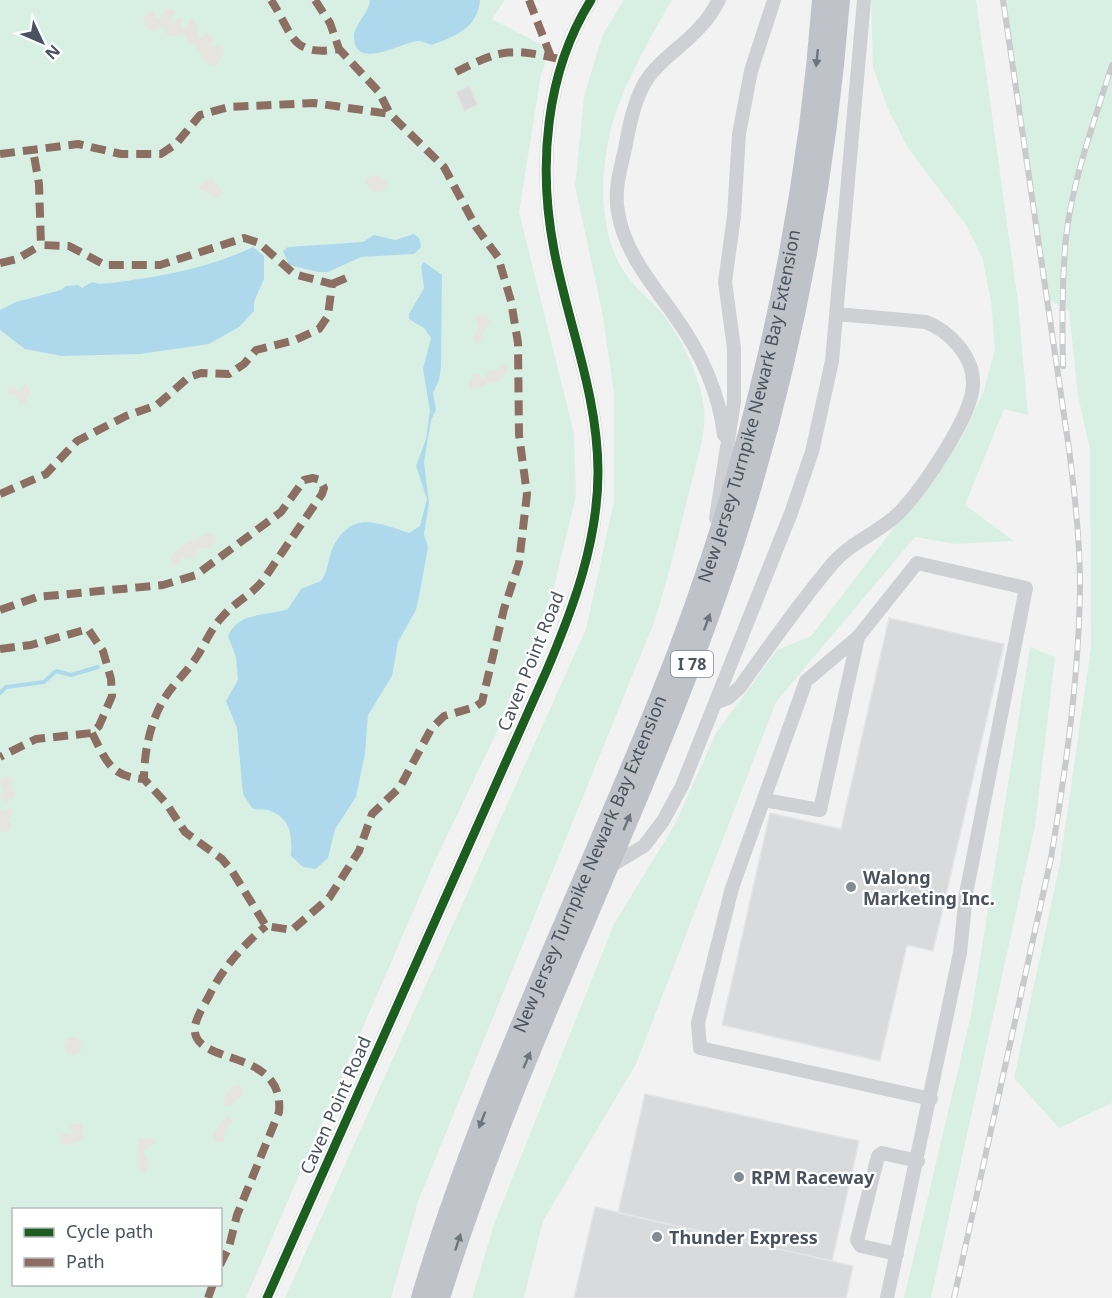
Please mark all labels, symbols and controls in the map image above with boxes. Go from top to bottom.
north arrow [12,12,72,72]
text: N [40,40,65,65]
one-way arrow [812,49,822,68]
street label: New Jersey Turnpike Newark Bay Extension [691,228,805,586]
street label: Caven Point Road [491,588,569,734]
one-way arrow [703,613,713,631]
road number: I 78 [671,651,713,677]
street label: New Jersey Turnpike Newark Bay Extension [507,692,671,1036]
one-way arrow [623,813,632,831]
place label: Walong Marketing Inc. [863,865,995,910]
marker: Walong Marketing Inc. [844,880,858,894]
street label: Caven Point Road [294,1032,376,1178]
one-way arrow [522,1050,532,1068]
one-way arrow [477,1112,487,1130]
place label: RPM Raceway [751,1165,875,1189]
marker: RPM Raceway [732,1170,746,1184]
legend [12,1208,222,1286]
text: Cycle path [66,1219,153,1243]
place label: Thunder Express [669,1225,818,1249]
marker: Thunder Express [650,1230,664,1244]
one-way arrow [454,1233,463,1251]
text: Path [66,1249,105,1273]

